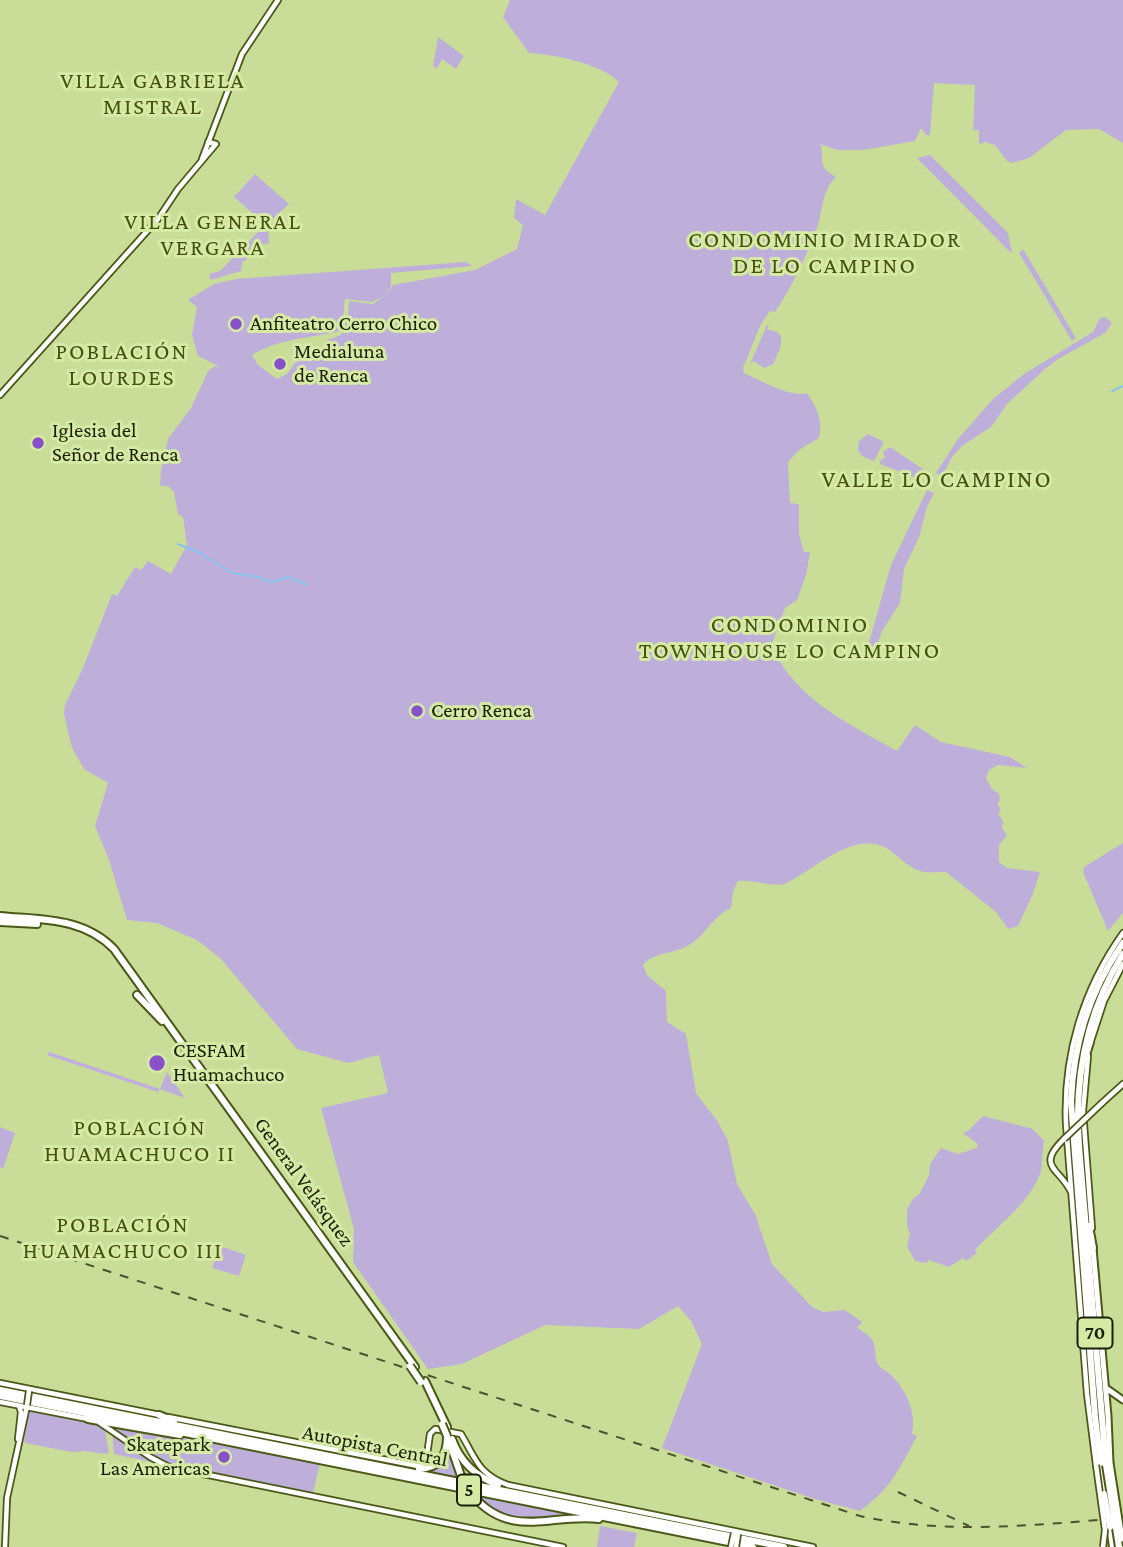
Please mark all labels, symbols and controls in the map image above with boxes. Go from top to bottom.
district label: VILLA GABRIELA MISTRAL [62,67,244,121]
district label: VILLA GENERAL VERGARA [126,208,300,262]
district label: CONDOMINIO MIRADOR DE LO CAMPINO [691,226,959,280]
place label: Anfiteatro Cerro Chico [250,311,437,337]
marker: Anfiteatro Cerro Chico [228,316,244,332]
district label: POBLACIÓN LOURDES [57,338,187,392]
place label: Medialuna de Renca [294,339,385,389]
marker: Medialuna de Renca [272,356,288,372]
place label: Iglesia del Señor de Renca [52,418,179,468]
marker: Iglesia del Señor de Renca [30,435,46,451]
district label: VALLE LO CAMPINO [823,466,1051,494]
district label: CONDOMINIO TOWNHOUSE LO CAMPINO [641,611,939,665]
place label: Cerro Renca [431,698,532,724]
marker: Cerro Renca [409,703,425,719]
place label: CESFAM Huamachuco [173,1038,284,1088]
marker: CESFAM Huamachuco [147,1053,167,1073]
street label: General Velásquez [249,1113,359,1251]
district label: POBLACIÓN HUAMACHUCO II [46,1114,234,1168]
district label: POBLACIÓN HUAMACHUCO III [25,1211,221,1265]
road number: 70 [1078,1317,1112,1348]
street label: Autopista Central [300,1420,450,1472]
place label: Skatepark Las Americas [100,1432,210,1482]
marker: Skatepark Las Americas [216,1449,232,1465]
road number: 5 [457,1474,481,1506]

